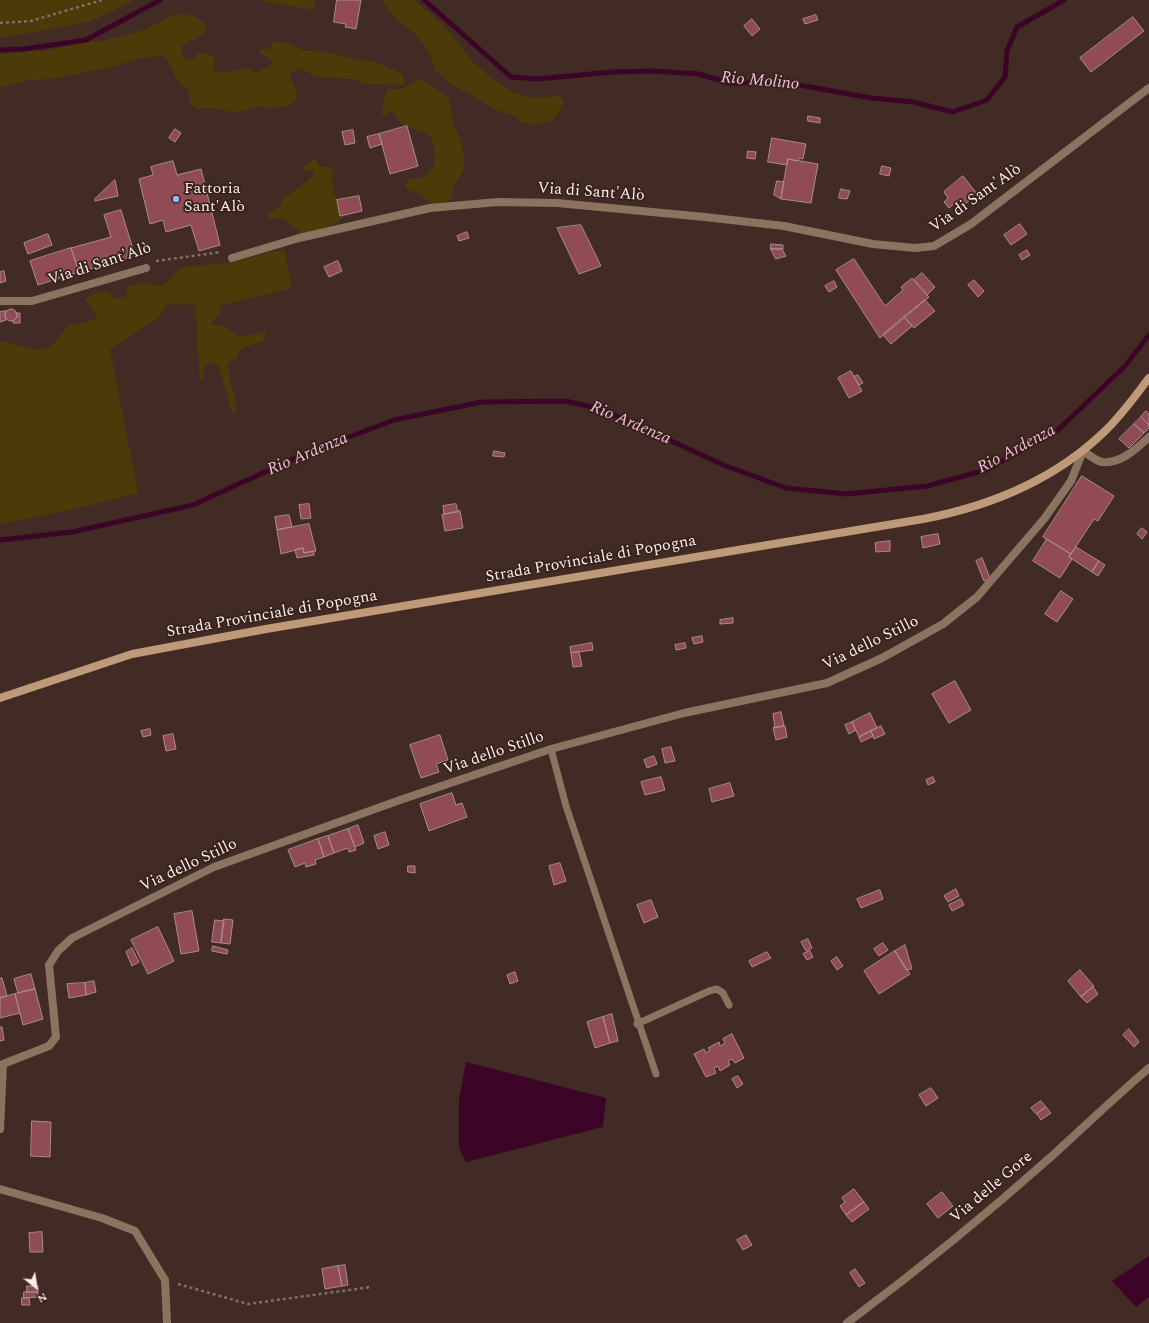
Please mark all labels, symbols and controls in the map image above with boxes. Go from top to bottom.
water label: Rio Molino [720,68,800,96]
street label: Via di Sant'Alò [926,160,1026,238]
place label: Fattoria Sant'Alò [184,180,245,218]
street label: Via di Sant'Alò [537,180,645,206]
marker: Fattoria Sant'Alò [171,194,181,204]
street label: Via di Sant'Alò [46,239,154,291]
water label: Rio Ardenza [587,398,673,450]
water label: Rio Ardenza [974,421,1060,479]
water label: Rio Ardenza [265,429,351,481]
street label: Strada Provinciale di Popogna [484,532,698,588]
street label: Strada Provinciale di Popogna [165,587,379,643]
street label: Via dello Stillo [820,612,922,676]
street label: Via dello Stillo [441,728,547,780]
street label: Via dello Stillo [137,835,241,897]
street label: Via delle Gore [947,1148,1037,1228]
north arrow [16,1267,56,1307]
text: N [34,1288,50,1307]

